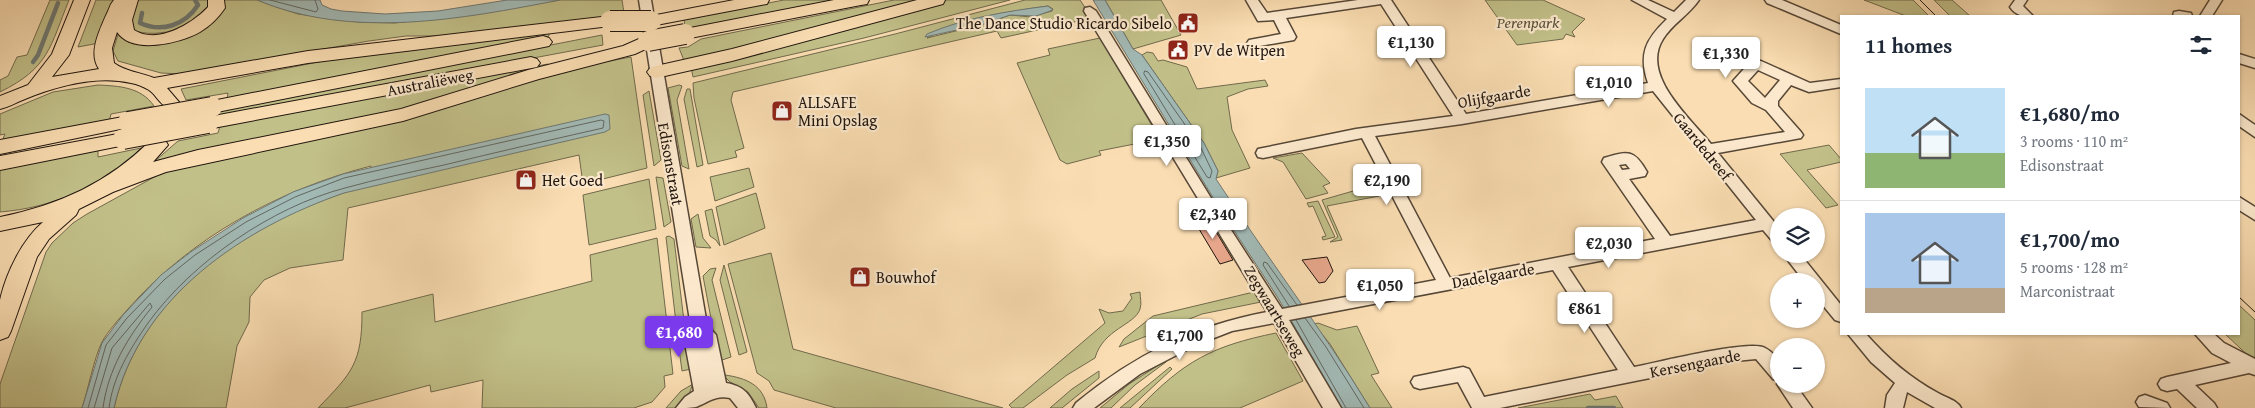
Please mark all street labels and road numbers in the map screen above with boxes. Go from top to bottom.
street label: Australiëweg [385,62,475,102]
street label: Olijfgaarde [1456,78,1532,114]
street label: Gaardedreef [1668,107,1739,187]
street label: Edisonstraat [652,121,690,208]
street label: Dadelgaarde [1450,256,1536,294]
street label: Zegwaartseweg [1238,261,1312,361]
street label: Kersengaarde [1648,342,1742,384]

